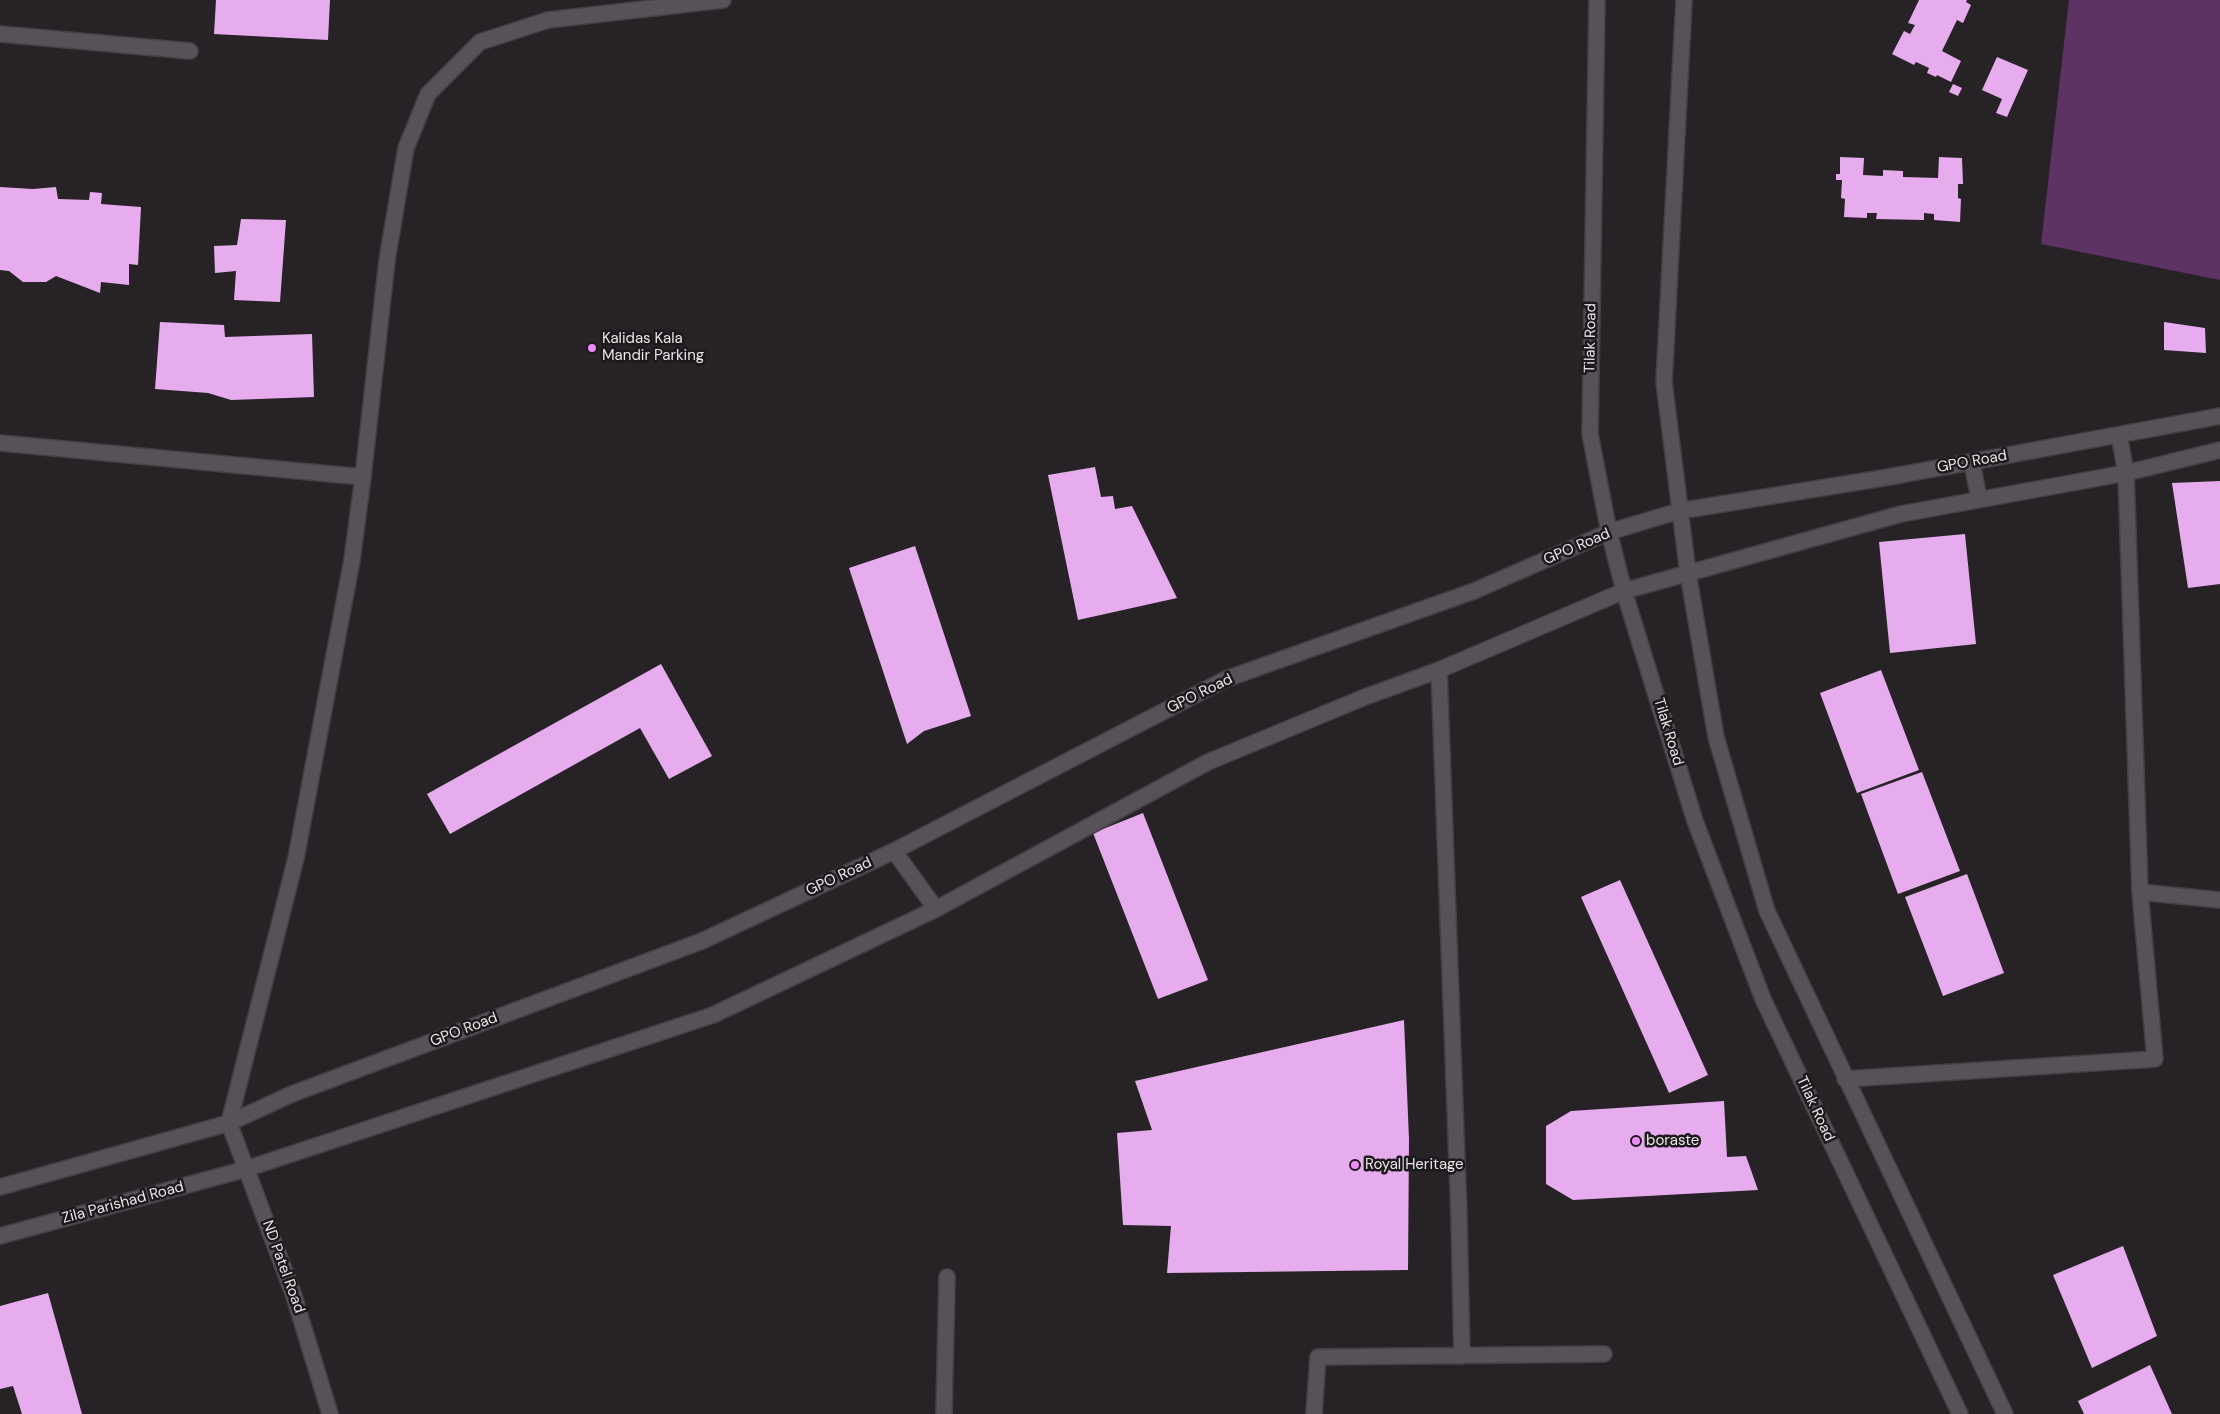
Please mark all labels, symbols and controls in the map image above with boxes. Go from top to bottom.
street label: Tilak Road [1581,303,1601,373]
place label: Kalidas Kala Mandir Parking [602,330,704,365]
marker: Kalidas Kala Mandir Parking [586,342,598,354]
street label: GPO Road [1936,447,2008,477]
street label: GPO Road [1541,525,1613,569]
street label: GPO Road [1164,670,1236,718]
street label: Tilak Road [1649,696,1687,768]
street label: GPO Road [803,854,875,900]
street label: GPO Road [428,1009,500,1051]
street label: Tilak Road [1792,1073,1838,1145]
place label: boraste [1646,1132,1699,1150]
marker: boraste [1630,1135,1642,1147]
place label: Royal Heritage [1365,1156,1464,1174]
marker: Royal Heritage [1349,1159,1361,1171]
street label: Zila Parishad Road [60,1178,186,1228]
street label: ND Patel Road [258,1218,308,1316]

